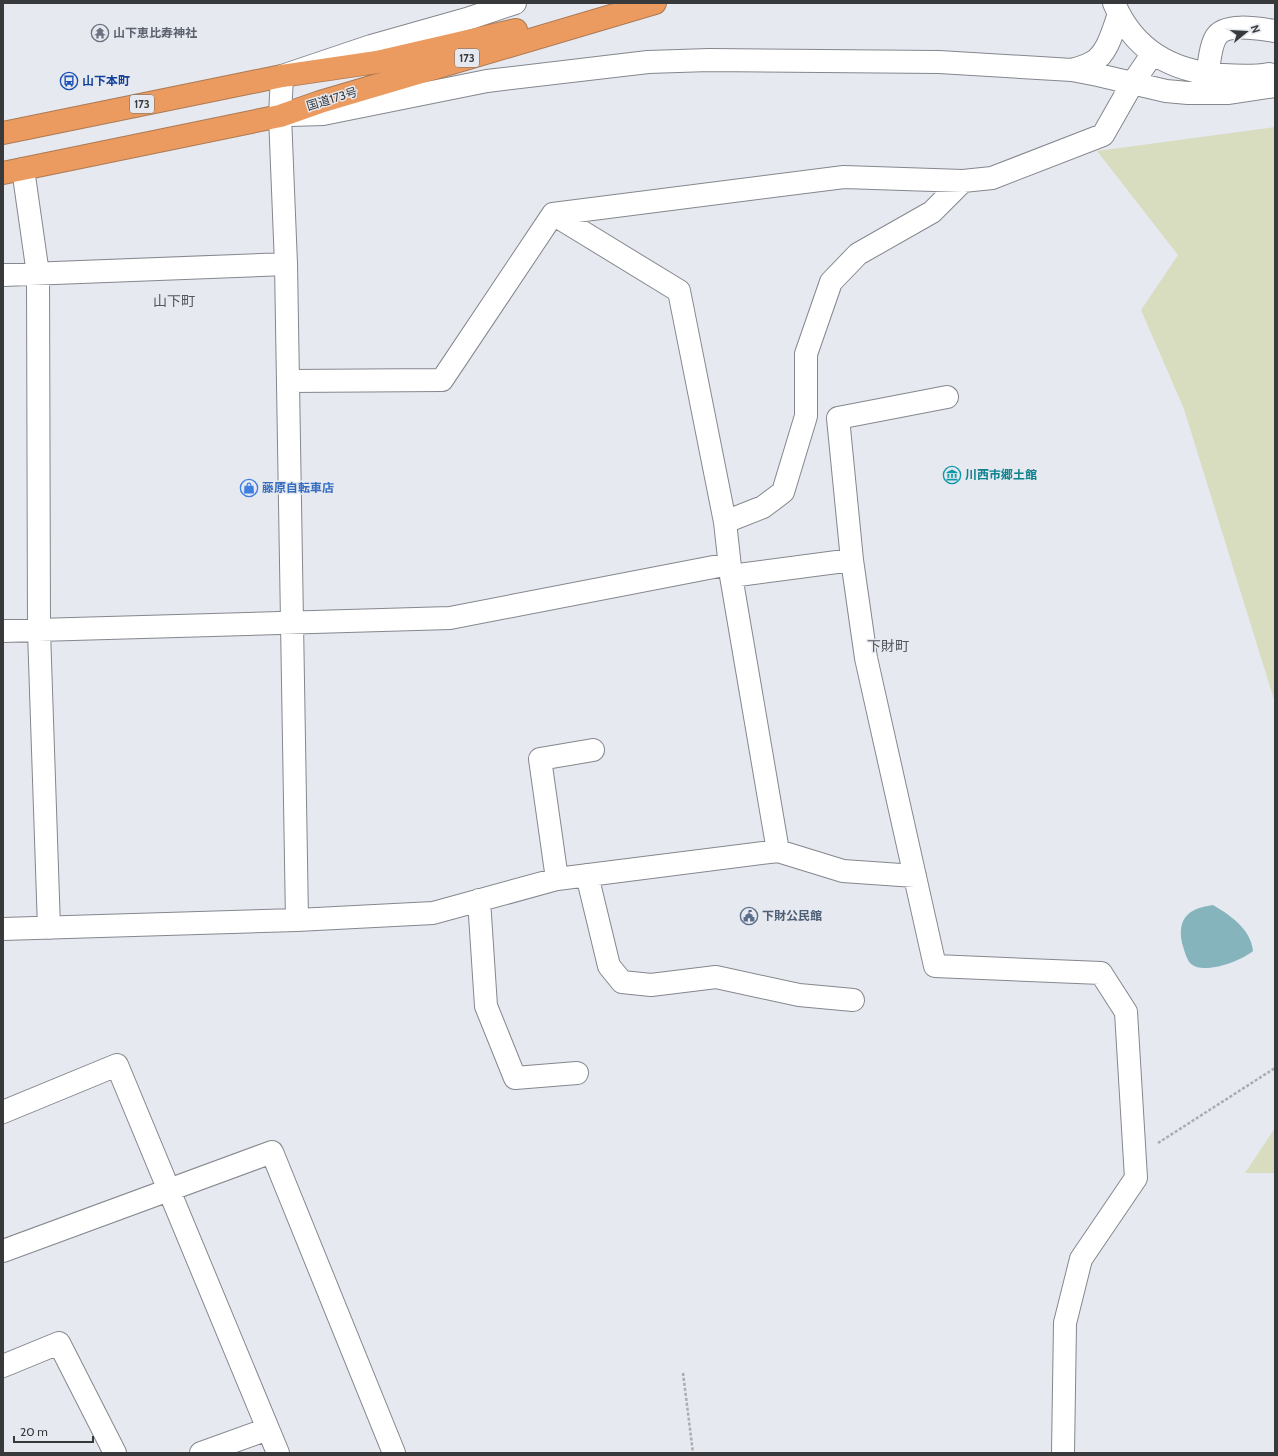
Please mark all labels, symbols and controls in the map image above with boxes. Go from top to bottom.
north arrow [1226,12,1266,52]
temple icon: 山下恵比寿神社 [90,23,110,43]
text: N [1248,23,1263,35]
place label: 山下恵比寿神社 [113,25,197,40]
road number: 173 [455,49,479,67]
bus stop icon: 山下本町 [59,71,79,91]
place label: 山下本町 [82,73,130,88]
street label: 国道173号 [305,84,359,113]
road number: 173 [130,95,154,113]
district label: 山下町 [153,292,195,310]
museum icon: 川西市郷土館 [942,465,962,485]
place label: 川西市郷土館 [965,467,1037,482]
shop icon: 藤原自転車店 [239,478,259,498]
place label: 藤原自転車店 [262,480,334,495]
district label: 下財町 [867,637,909,655]
public building icon: 下財公民館 [739,906,759,926]
place label: 下財公民館 [762,908,822,923]
scale bar [14,1418,93,1444]
text: 20 m [20,1424,48,1439]

